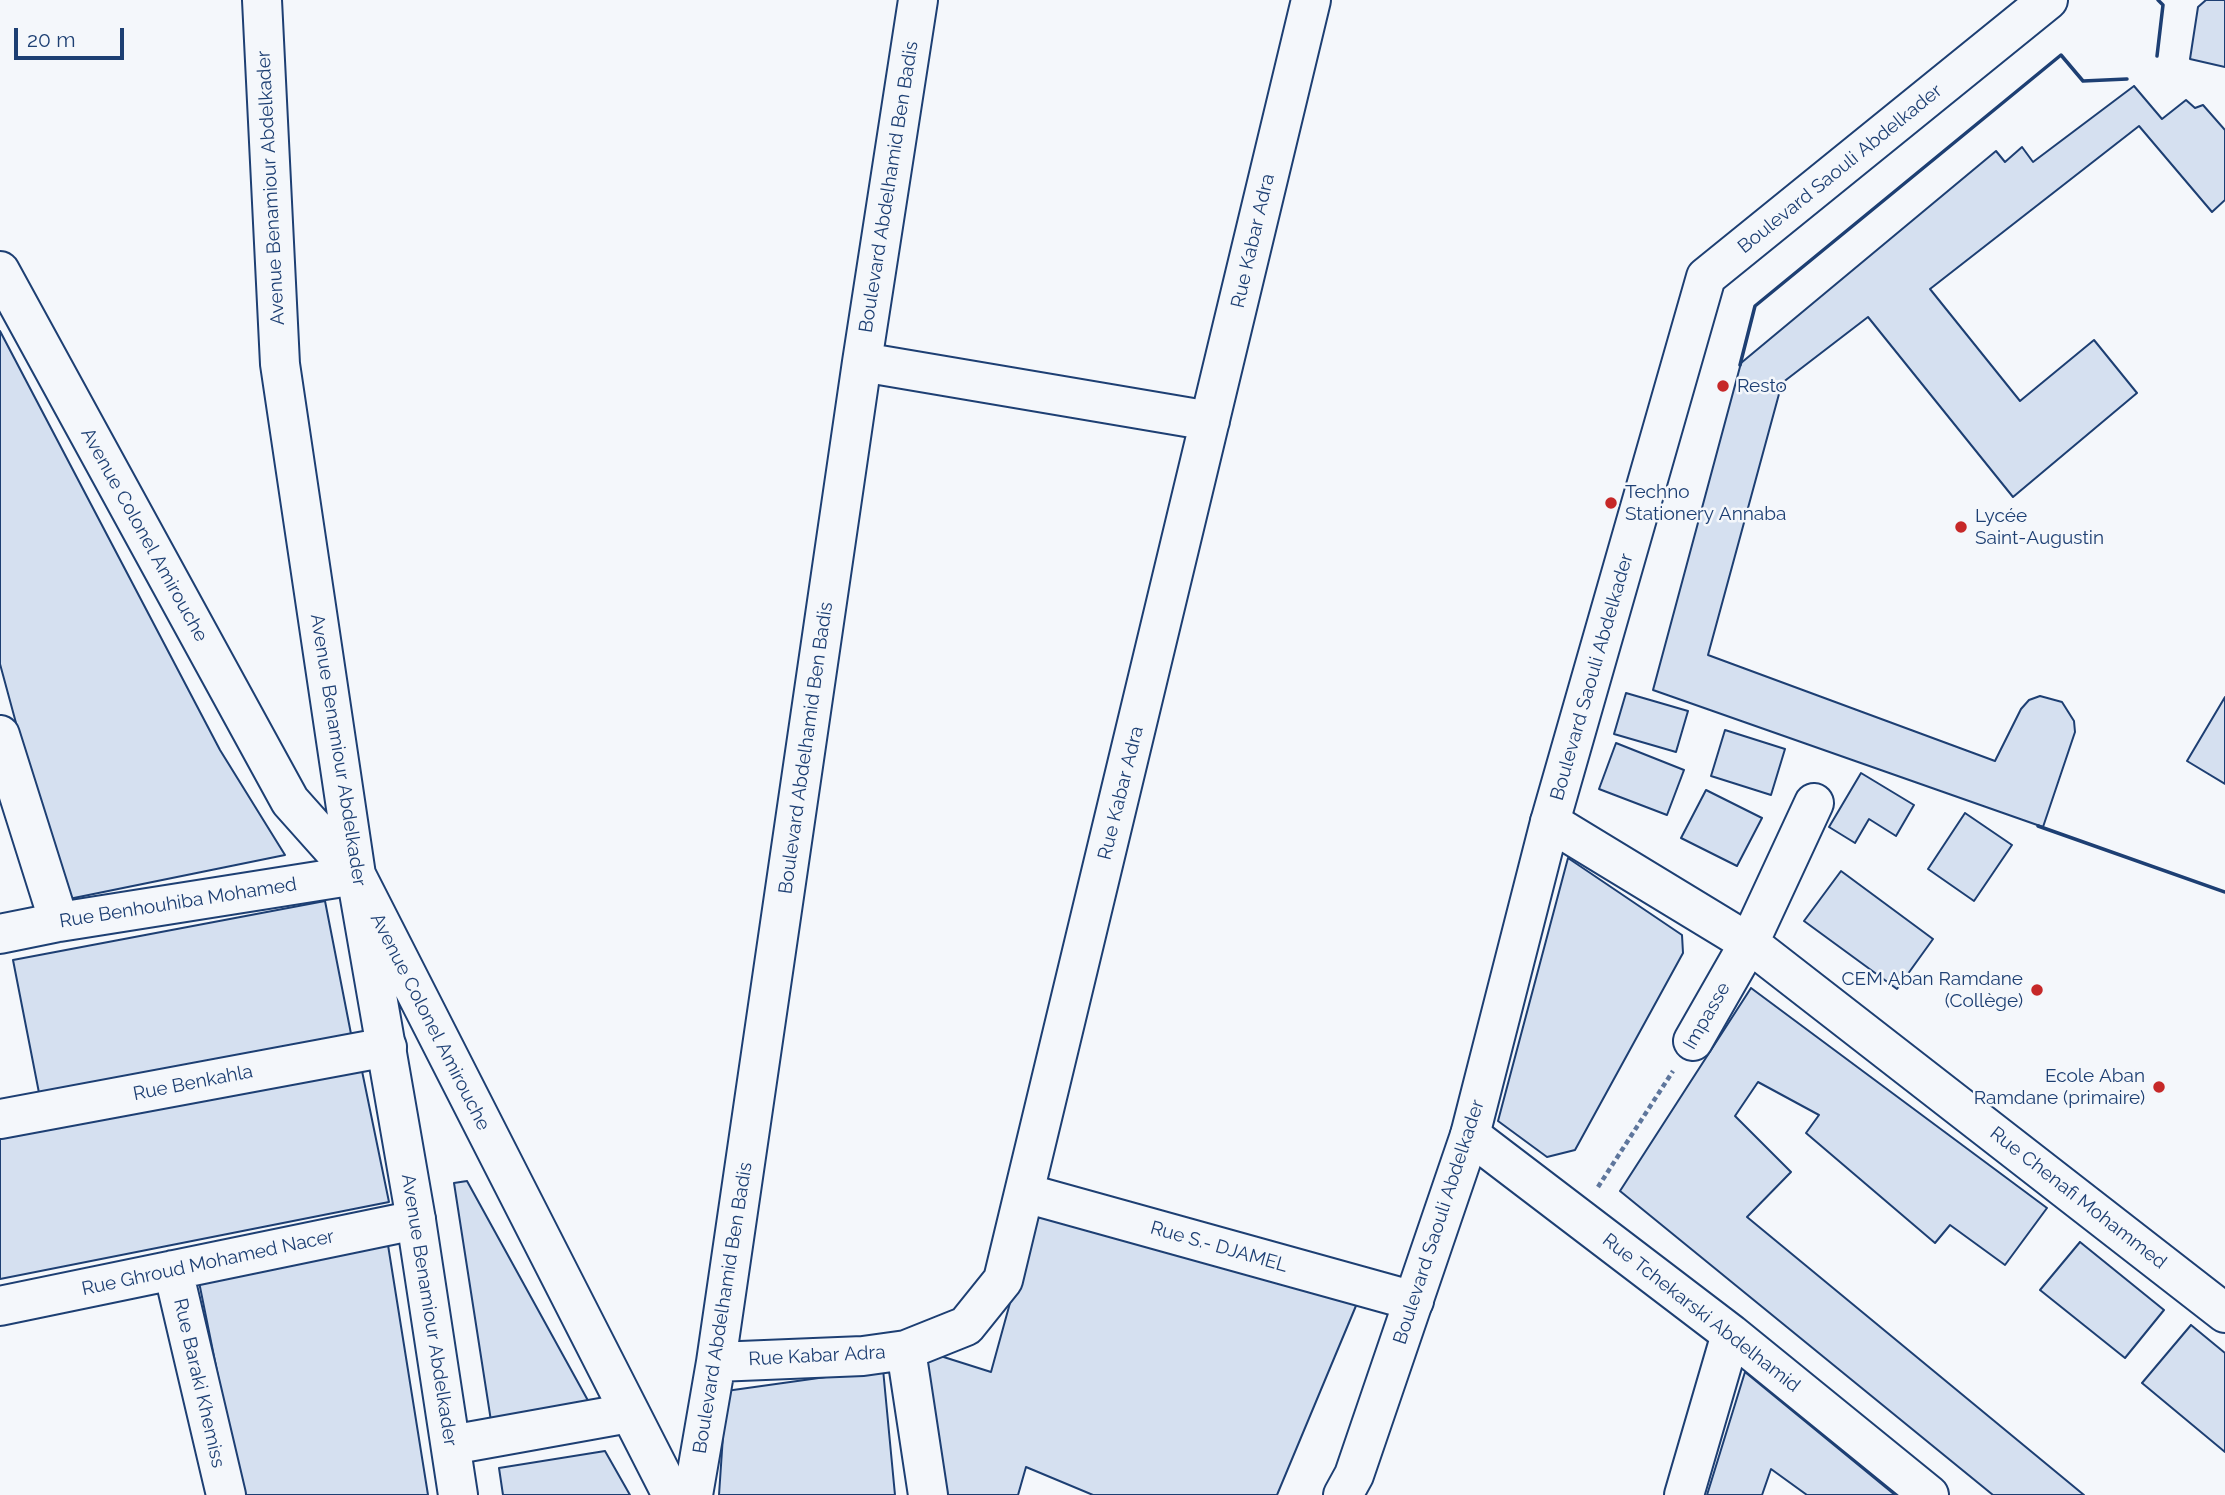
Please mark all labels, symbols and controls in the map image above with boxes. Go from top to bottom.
scale bar [18,14,128,58]
text: 20 m [27,27,75,52]
street label: Boulevard Abdelhamid Ben Badis [855,40,923,334]
street label: Avenue Benamiour Abdelkader [252,50,290,326]
street label: Boulevard Saouli Abdelkader [1733,80,1947,258]
street label: Rue Kabar Adra [1226,172,1280,310]
place label: Resto [1737,375,1787,397]
marker: Resto [1715,378,1731,394]
street label: Avenue Colonel Amirouche [76,424,212,646]
place label: Techno Stationery Annaba [1625,481,1786,525]
marker: Techno Stationery Annaba [1603,495,1619,511]
place label: Lycée Saint-Augustin [1975,505,2104,549]
marker: Lycée Saint-Augustin [1953,519,1969,535]
street label: Boulevard Saouli Abdelkader [1546,551,1638,803]
street label: Boulevard Abdelhamid Ben Badis [774,600,838,896]
street label: Avenue Benamiour Abdelkader [305,612,371,888]
street label: Rue Kabar Adra [1093,724,1149,862]
street label: Rue Benhouhiba Mohamed [58,873,298,933]
street label: Avenue Colonel Amirouche [365,910,495,1134]
place label: CEM Aban Ramdane (Collège) [1842,968,2023,1012]
street label: Impasse [1679,978,1735,1054]
marker: CEM Aban Ramdane (Collège) [2029,982,2045,998]
street label: Rue Benkahla [131,1060,255,1106]
place label: Ecole Aban Ramdane (primaire) [1974,1065,2145,1109]
marker: Ecole Aban Ramdane (primaire) [2151,1079,2167,1095]
street label: Boulevard Saouli Abdelkader [1389,1097,1489,1347]
street label: Rue Chenafi Mohammed [1985,1122,2171,1274]
street label: Boulevard Abdelhamid Ben Badis [689,1161,757,1455]
street label: Avenue Benamiour Abdelkader [396,1172,462,1448]
street label: Rue S.- DJAMEL [1148,1217,1290,1277]
street label: Rue Ghroud Mohamed Nacer [80,1225,336,1301]
street label: Rue Tchekarski Abdelhamid [1598,1229,1804,1397]
street label: Rue Baraki Khemiss [168,1296,230,1470]
street label: Rue Kabar Adra [748,1341,886,1371]

